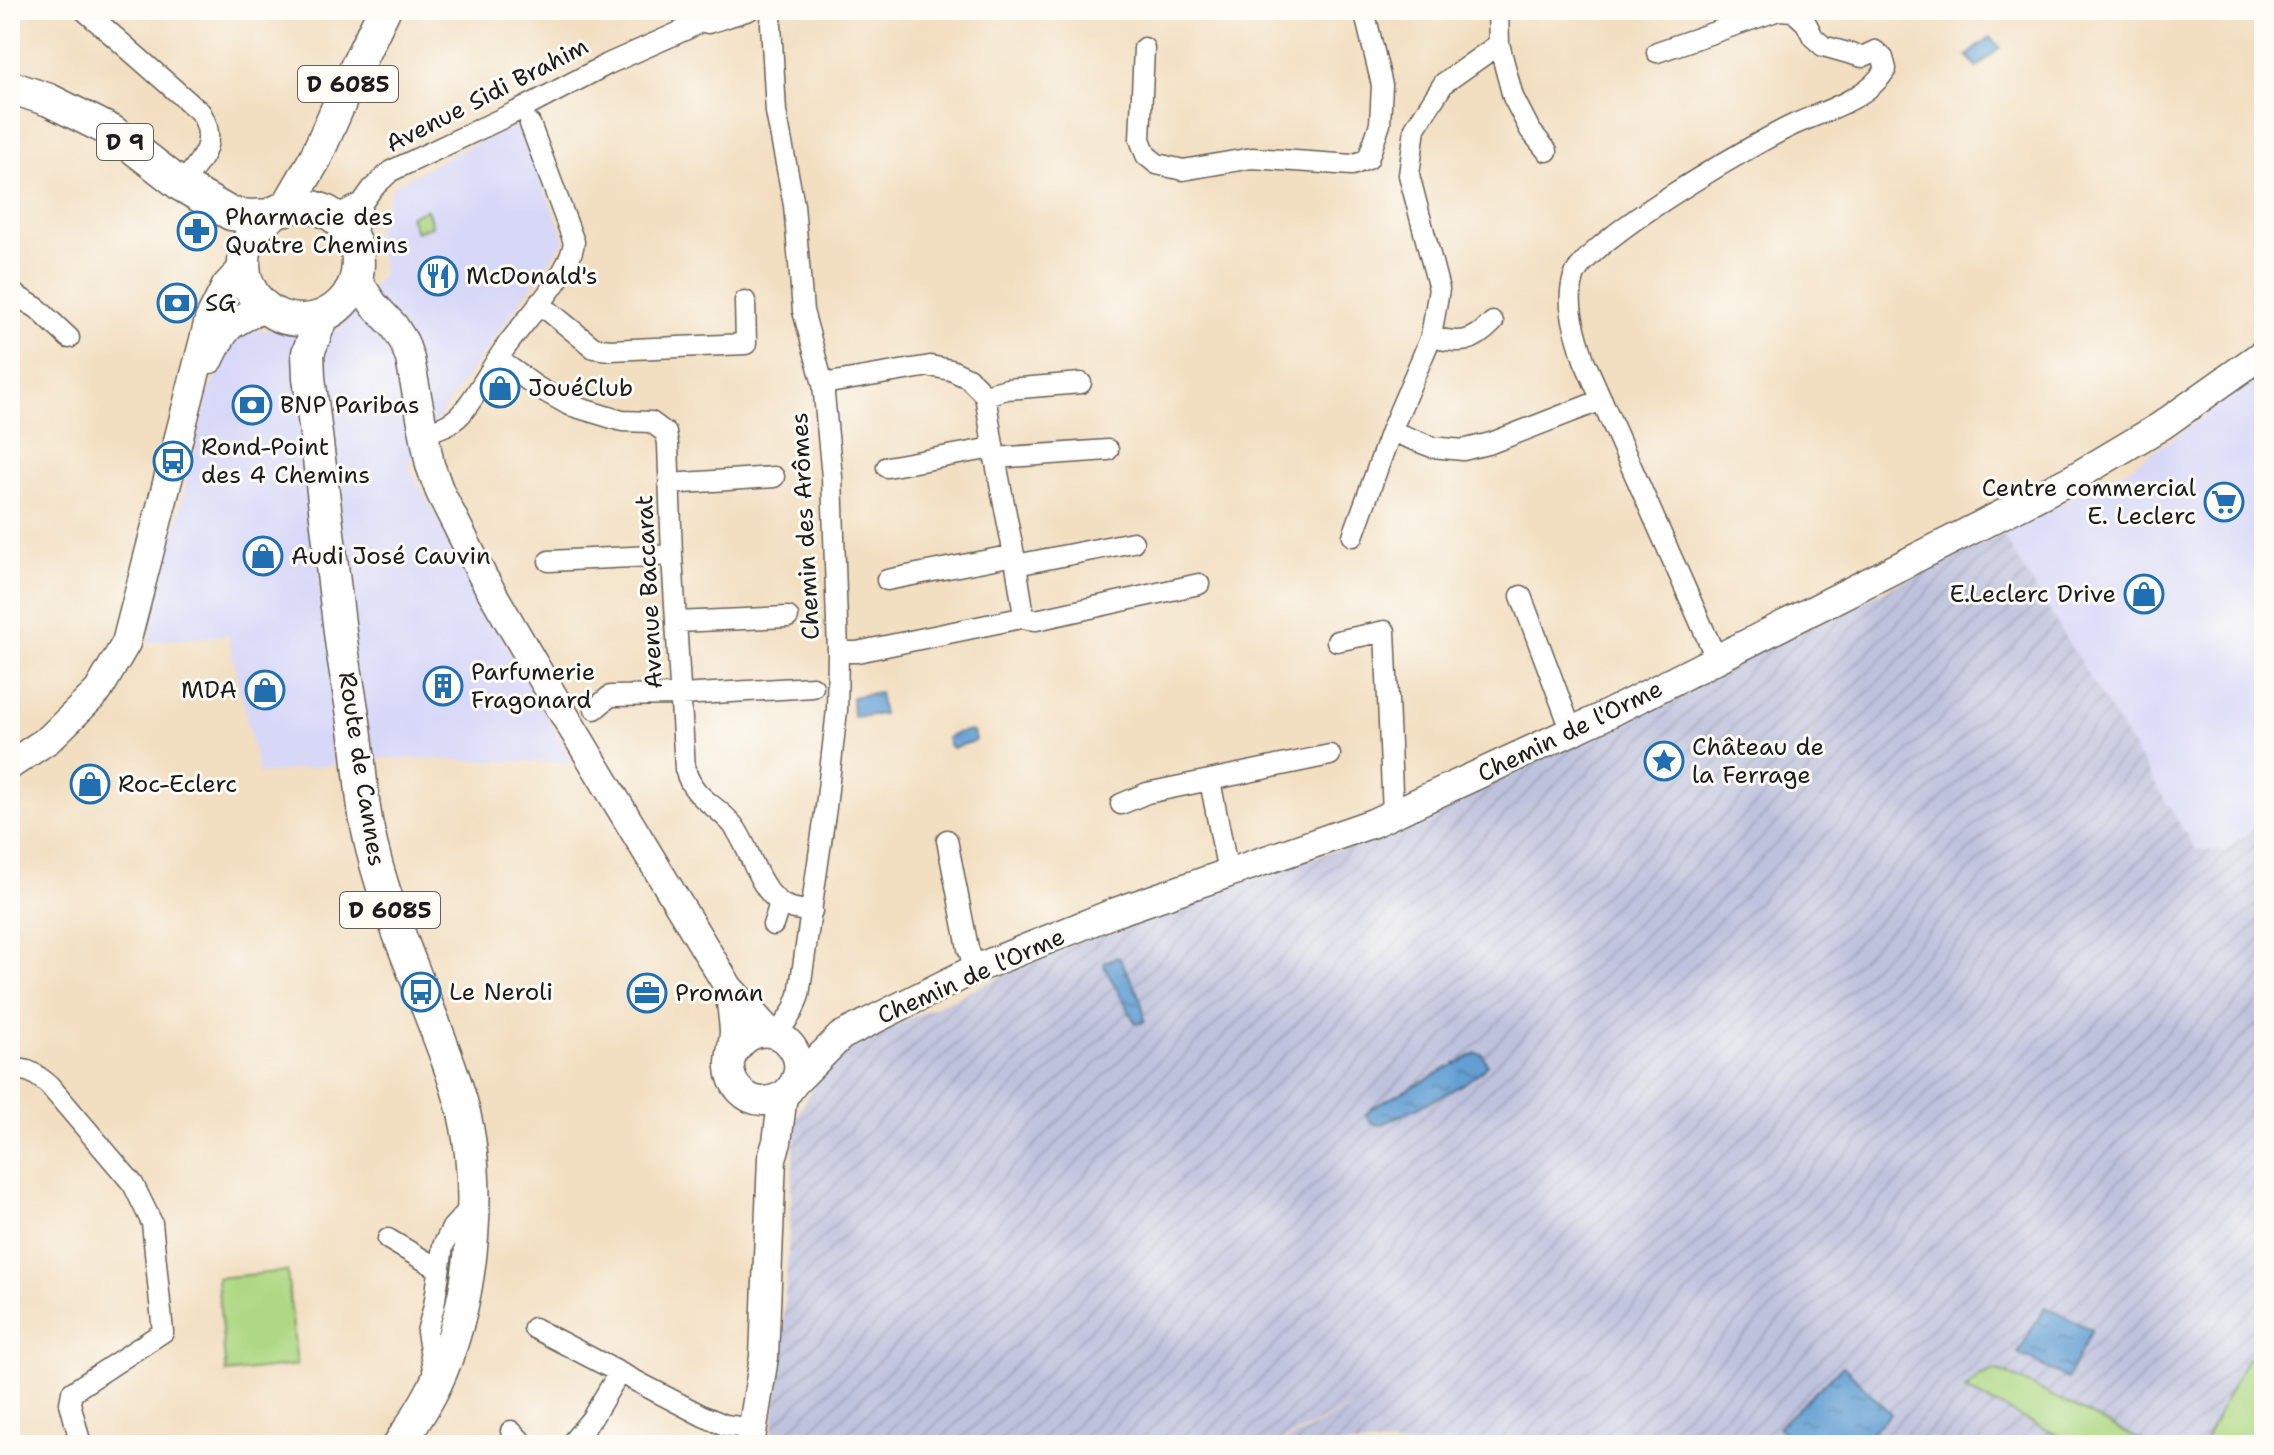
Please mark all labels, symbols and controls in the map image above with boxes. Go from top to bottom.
street label: Avenue Sidi Brahim [380,30,594,160]
road number: D 6085 [298,66,398,102]
road number: D 9 [97,124,153,160]
place label: Pharmacie des Quatre Chemins [225,201,408,261]
pharmacy icon: Pharmacie des Quatre Chemins [176,210,218,252]
restaurant icon: McDonald's [417,255,459,297]
place label: McDonald's [466,260,598,292]
bank icon: SG [156,282,198,324]
place label: SG [205,287,236,319]
shop icon: JouéClub [479,367,521,409]
place label: JouéClub [528,372,633,404]
bank icon: BNP Paribas [231,384,273,426]
place label: BNP Paribas [280,389,420,421]
street label: Chemin des Arômes [783,411,827,641]
place label: Rond-Point des 4 Chemins [201,431,370,491]
bus stop icon: Rond-Point des 4 Chemins [152,440,194,482]
place label: Centre commercial E. Leclerc [1982,472,2197,532]
supermarket icon: Centre commercial E. Leclerc [2203,481,2245,523]
street label: Avenue Baccarat [628,494,670,690]
shop icon: Audi José Cauvin [242,535,284,577]
place label: Audi José Cauvin [291,540,491,572]
shop icon: E.Leclerc Drive [2123,573,2165,615]
place label: E.Leclerc Drive [1950,578,2116,610]
place label: Parfumerie Fragonard [471,656,595,716]
building icon: Parfumerie Fragonard [422,665,464,707]
shop icon: MDA [244,669,286,711]
street label: Route de Cannes [331,670,393,868]
street label: Chemin de l'Orme [1472,672,1668,790]
place label: MDA [181,674,237,706]
place label: Château de la Ferrage [1692,731,1824,791]
place icon: Château de la Ferrage [1643,740,1685,782]
shop icon: Roc-Eclerc [69,763,111,805]
place label: Roc-Eclerc [118,768,237,800]
road number: D 6085 [340,892,440,928]
street label: Chemin de l'Orme [872,920,1070,1032]
bus stop icon: Le Neroli [400,971,442,1013]
office icon: Proman [626,972,668,1014]
place label: Le Neroli [449,976,553,1008]
place label: Proman [675,977,763,1009]

